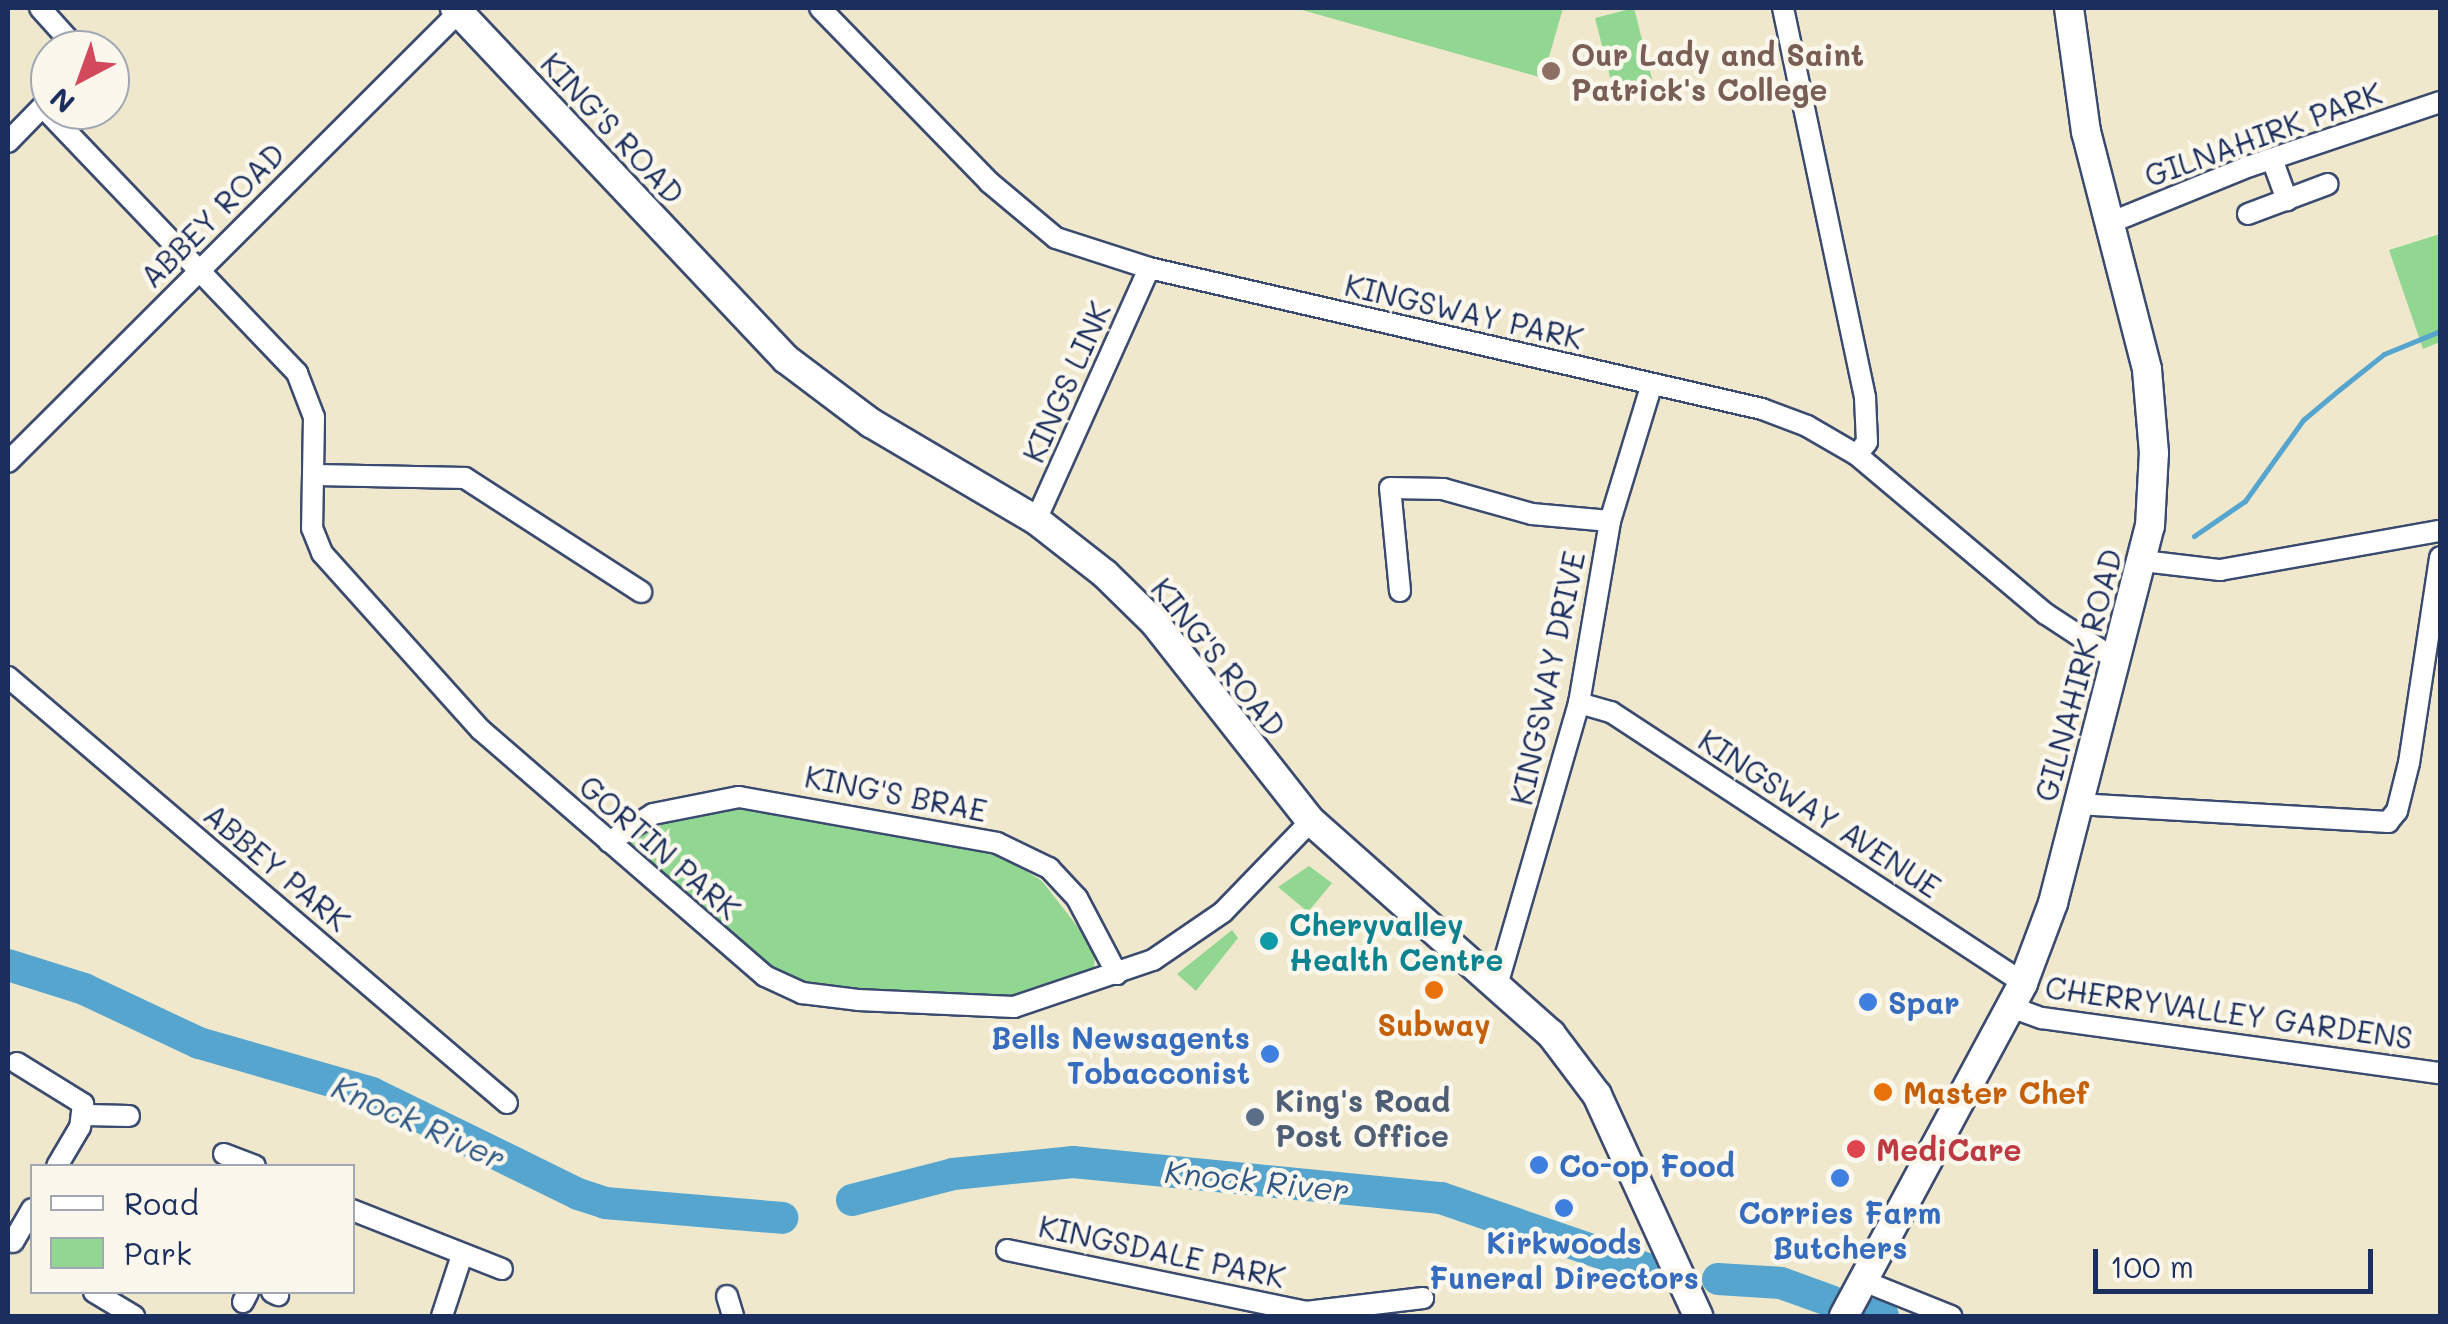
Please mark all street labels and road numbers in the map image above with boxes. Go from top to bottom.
street label: KING'S ROAD [534,45,692,211]
street label: GILNAHIRK PARK [2139,74,2387,194]
street label: ABBEY ROAD [133,136,291,294]
street label: KINGSWAY PARK [1342,266,1586,356]
street label: KINGS LINK [1015,296,1117,468]
street label: GILNAHIRK ROAD [2027,545,2129,805]
street label: KINGSWAY DRIVE [1503,548,1591,808]
street label: KING'S ROAD [1144,571,1294,743]
street label: KINGSWAY AVENUE [1692,721,1948,905]
street label: KING'S BRAE [802,758,990,828]
street label: GORTIN PARK [572,768,748,926]
street label: ABBEY PARK [197,796,357,938]
street label: CHERRYVALLEY GARDENS [2043,968,2415,1056]
street label: KINGSDALE PARK [1036,1207,1288,1295]

